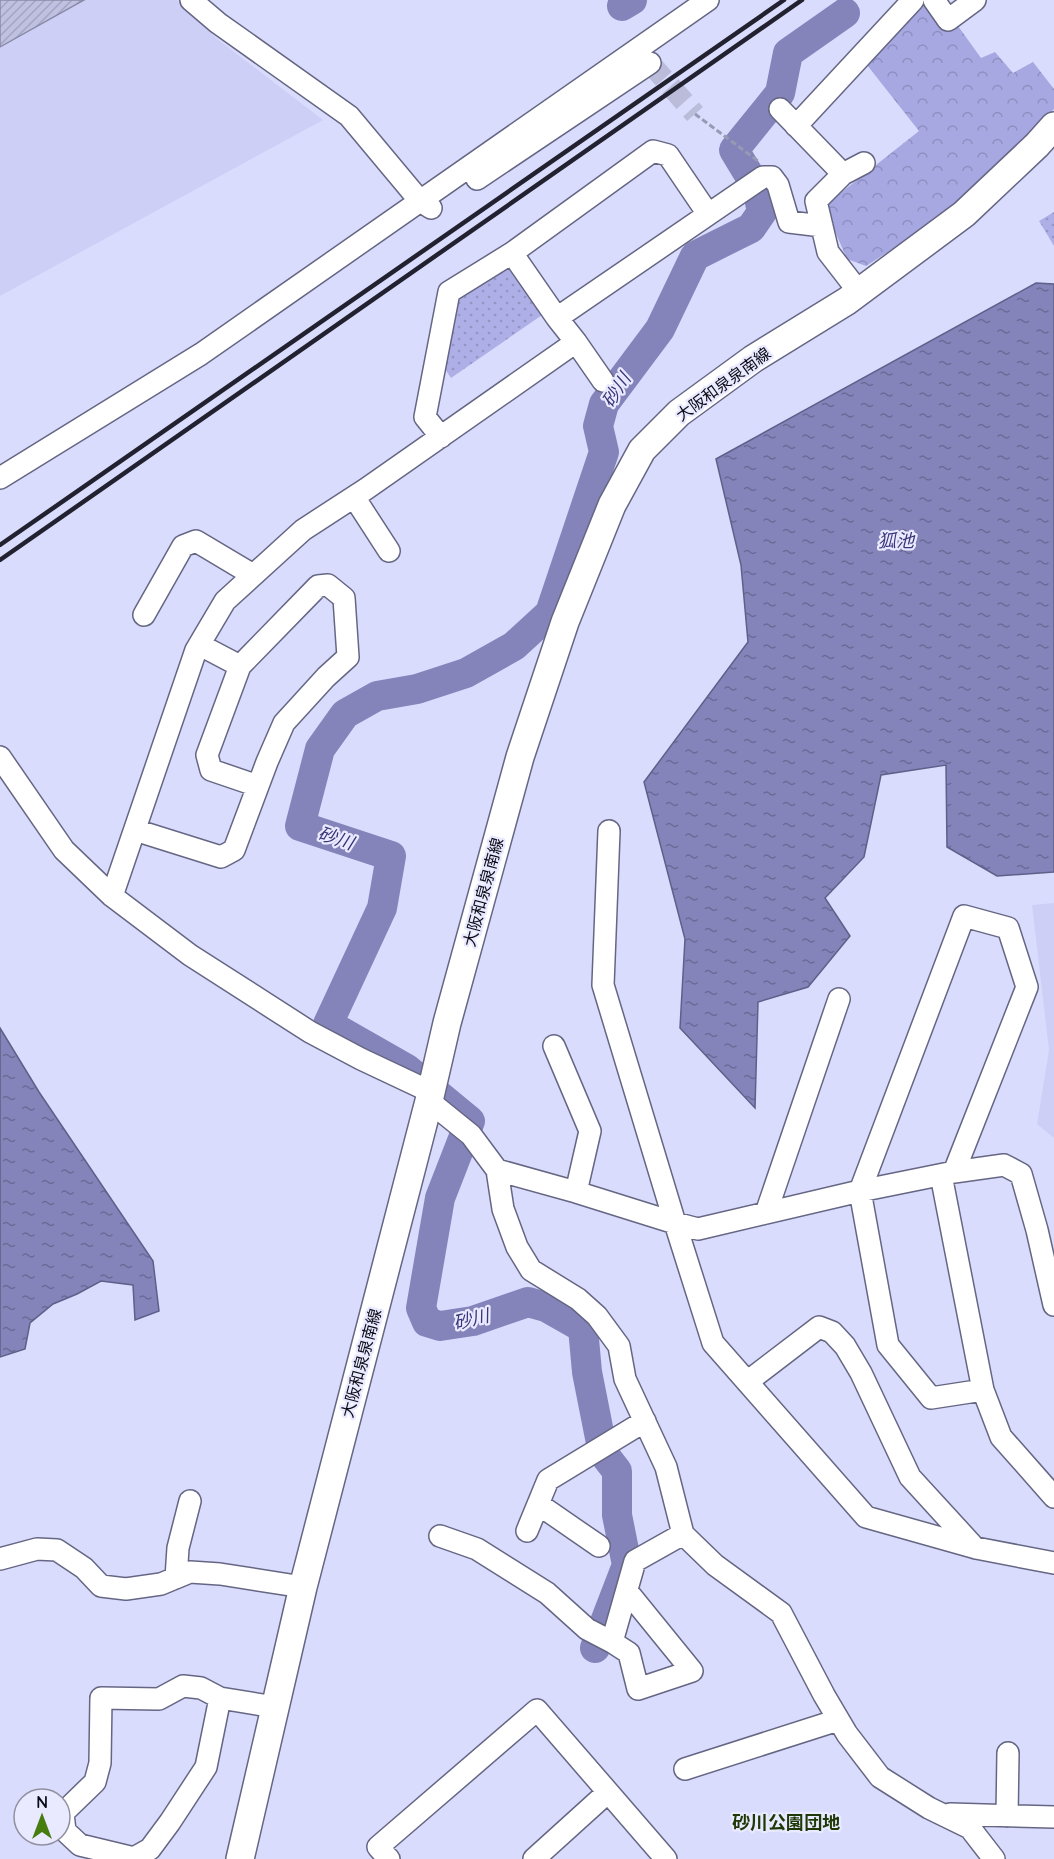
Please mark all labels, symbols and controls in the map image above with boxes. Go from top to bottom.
street label: 大阪和泉泉南線 [672,343,774,425]
water label: 砂川 [597,367,637,411]
water label: 狐池 [878,529,916,552]
water label: 砂川 [315,822,359,855]
street label: 大阪和泉泉南線 [459,835,507,949]
water label: 砂川 [451,1303,493,1334]
street label: 大阪和泉泉南線 [337,1306,385,1420]
north arrow [12,1787,72,1847]
text: N [36,1792,48,1812]
district label: 砂川公園団地 [732,1811,840,1834]

